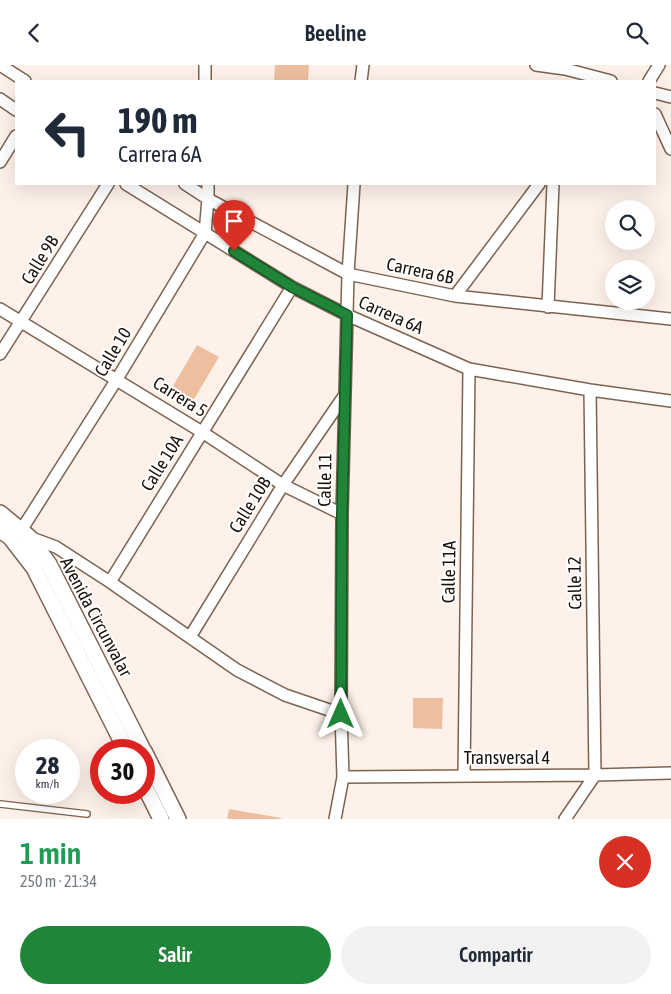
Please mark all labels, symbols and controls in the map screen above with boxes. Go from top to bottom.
icon: back [20,19,48,47]
icon: search [623,19,651,47]
text: Beeline [305,20,366,46]
icon: left [35,100,100,165]
text: 190 m [118,100,197,140]
text: Carrera 6A [118,141,202,167]
pin [213,200,255,251]
map controls [605,200,655,310]
button: search [605,200,655,250]
icon: arrive [220,207,248,235]
street label: Calle 9B [17,231,63,288]
street label: Carrera 6B [385,253,456,288]
button: layers [605,260,655,310]
street label: Carrera 6A [356,291,427,338]
street label: Calle 10 [90,323,135,380]
street label: Carrera 5 [149,372,211,421]
street label: Calle 10A [136,431,187,495]
street label: Calle 11 [314,453,335,507]
street label: Calle 10B [224,473,275,537]
street label: Calle 11A [437,541,460,603]
street label: Avenida Circunvalar [56,553,137,681]
street label: Calle 12 [564,556,585,610]
position arrow [314,687,366,739]
speed limit sign: 30 [90,739,155,804]
street label: Transversal 4 [464,747,550,768]
text: 28 [36,751,59,779]
text: km/h [36,777,59,791]
text: 1 min [20,836,81,870]
button: close [599,836,651,888]
text: 250 m · 21:34 [20,872,97,890]
button: Salir [20,926,331,984]
button: Compartir [341,926,651,984]

